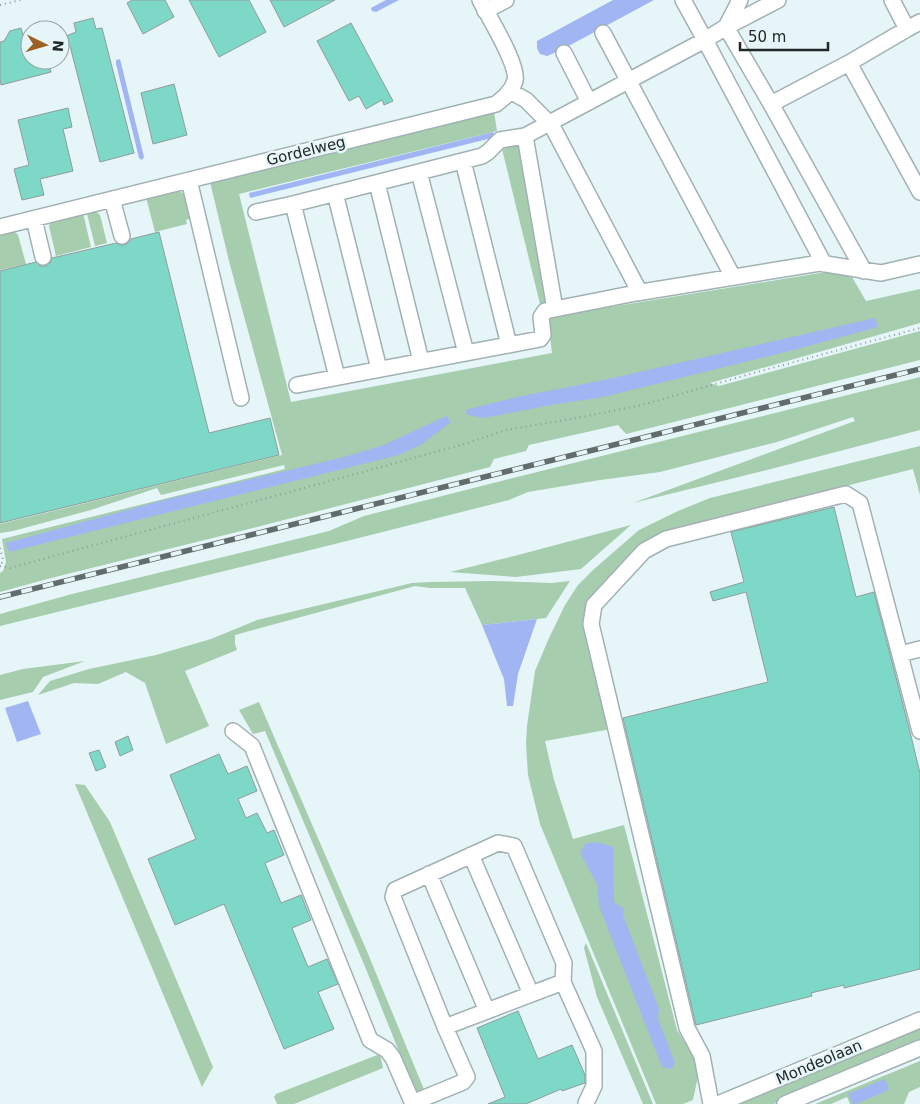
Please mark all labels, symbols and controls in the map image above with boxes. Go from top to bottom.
north arrow [20,20,70,70]
scale bar [740,20,828,52]
text: 50 m [748,28,786,46]
text: N [49,40,66,53]
street label: Gordelweg [265,133,347,169]
street label: Mondeolaan [773,1036,865,1088]

